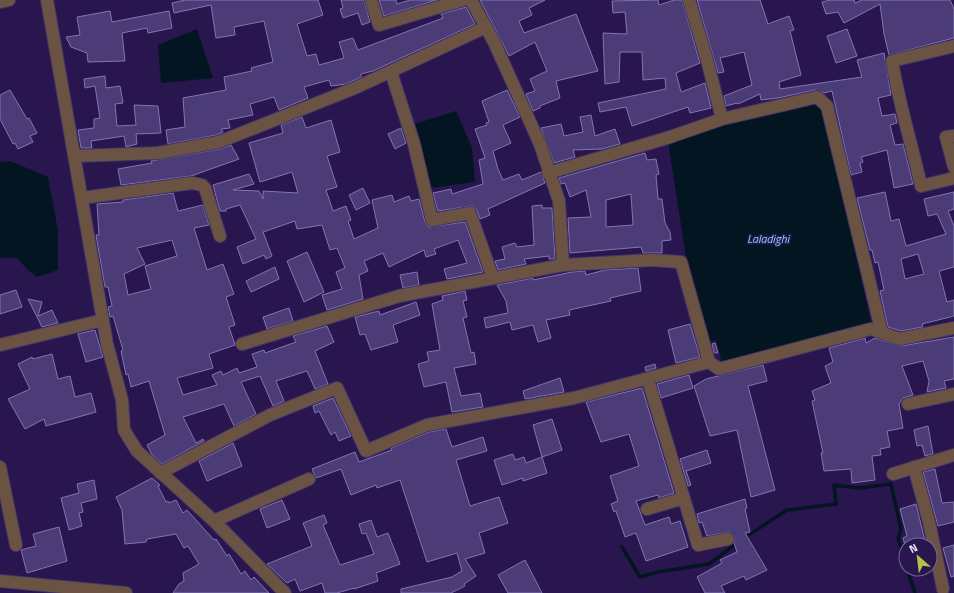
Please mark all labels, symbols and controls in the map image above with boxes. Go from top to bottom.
water label: Laladighi [747,229,791,248]
north arrow [898,537,938,577]
text: N [906,539,920,557]

